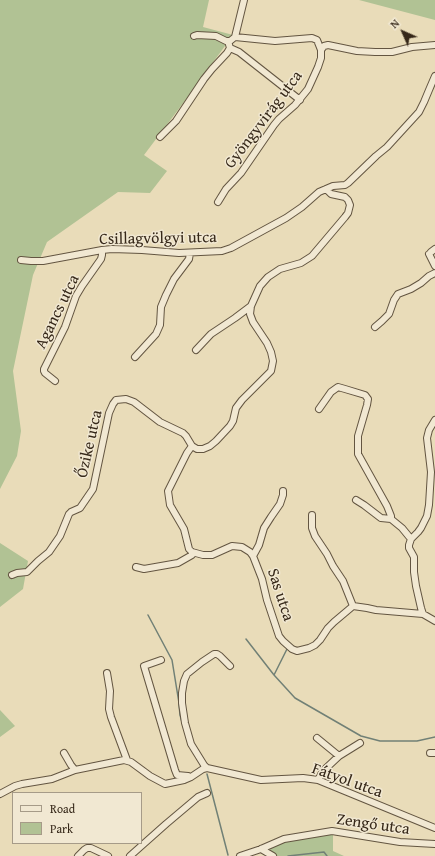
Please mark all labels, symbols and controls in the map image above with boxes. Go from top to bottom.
north arrow [383,12,423,52]
text: N [386,15,403,32]
street label: Gyöngyvirág utca [221,67,307,173]
street label: Csillagvölgyi utca [99,228,217,250]
street label: Agancs utca [32,272,84,352]
street label: Őzike utca [73,408,107,480]
street label: Sas utca [262,566,298,624]
street label: Fátyol utca [309,759,385,803]
legend [12,792,142,844]
text: Road [50,800,75,817]
street label: Zengő utca [335,810,411,840]
text: Park [50,820,73,837]

